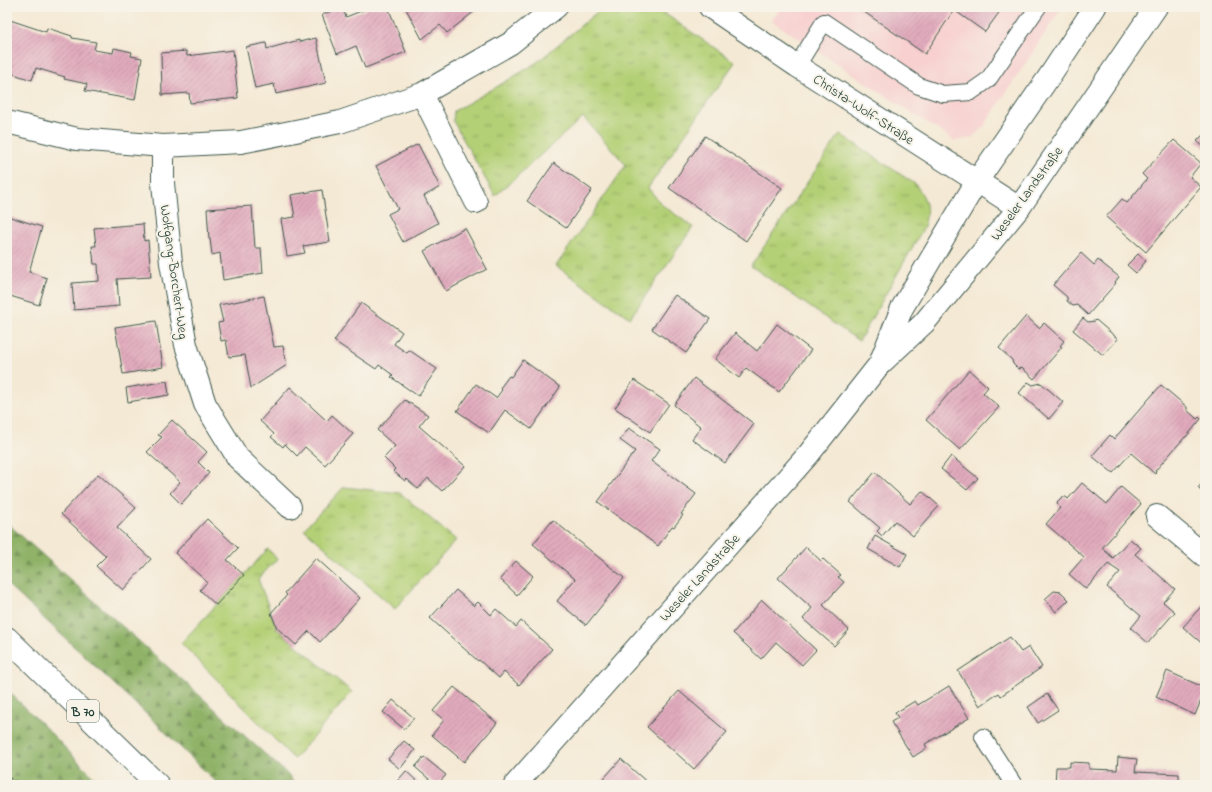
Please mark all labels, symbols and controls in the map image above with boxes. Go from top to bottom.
street label: Christa-Wolf-Straße [808,70,918,151]
street label: Weseler Landstraße [986,142,1069,245]
street label: Wolfgang-Borchert-Weg [153,204,193,341]
street label: Weseler Landstraße [655,529,746,627]
road number: B 70 [67,700,99,722]

